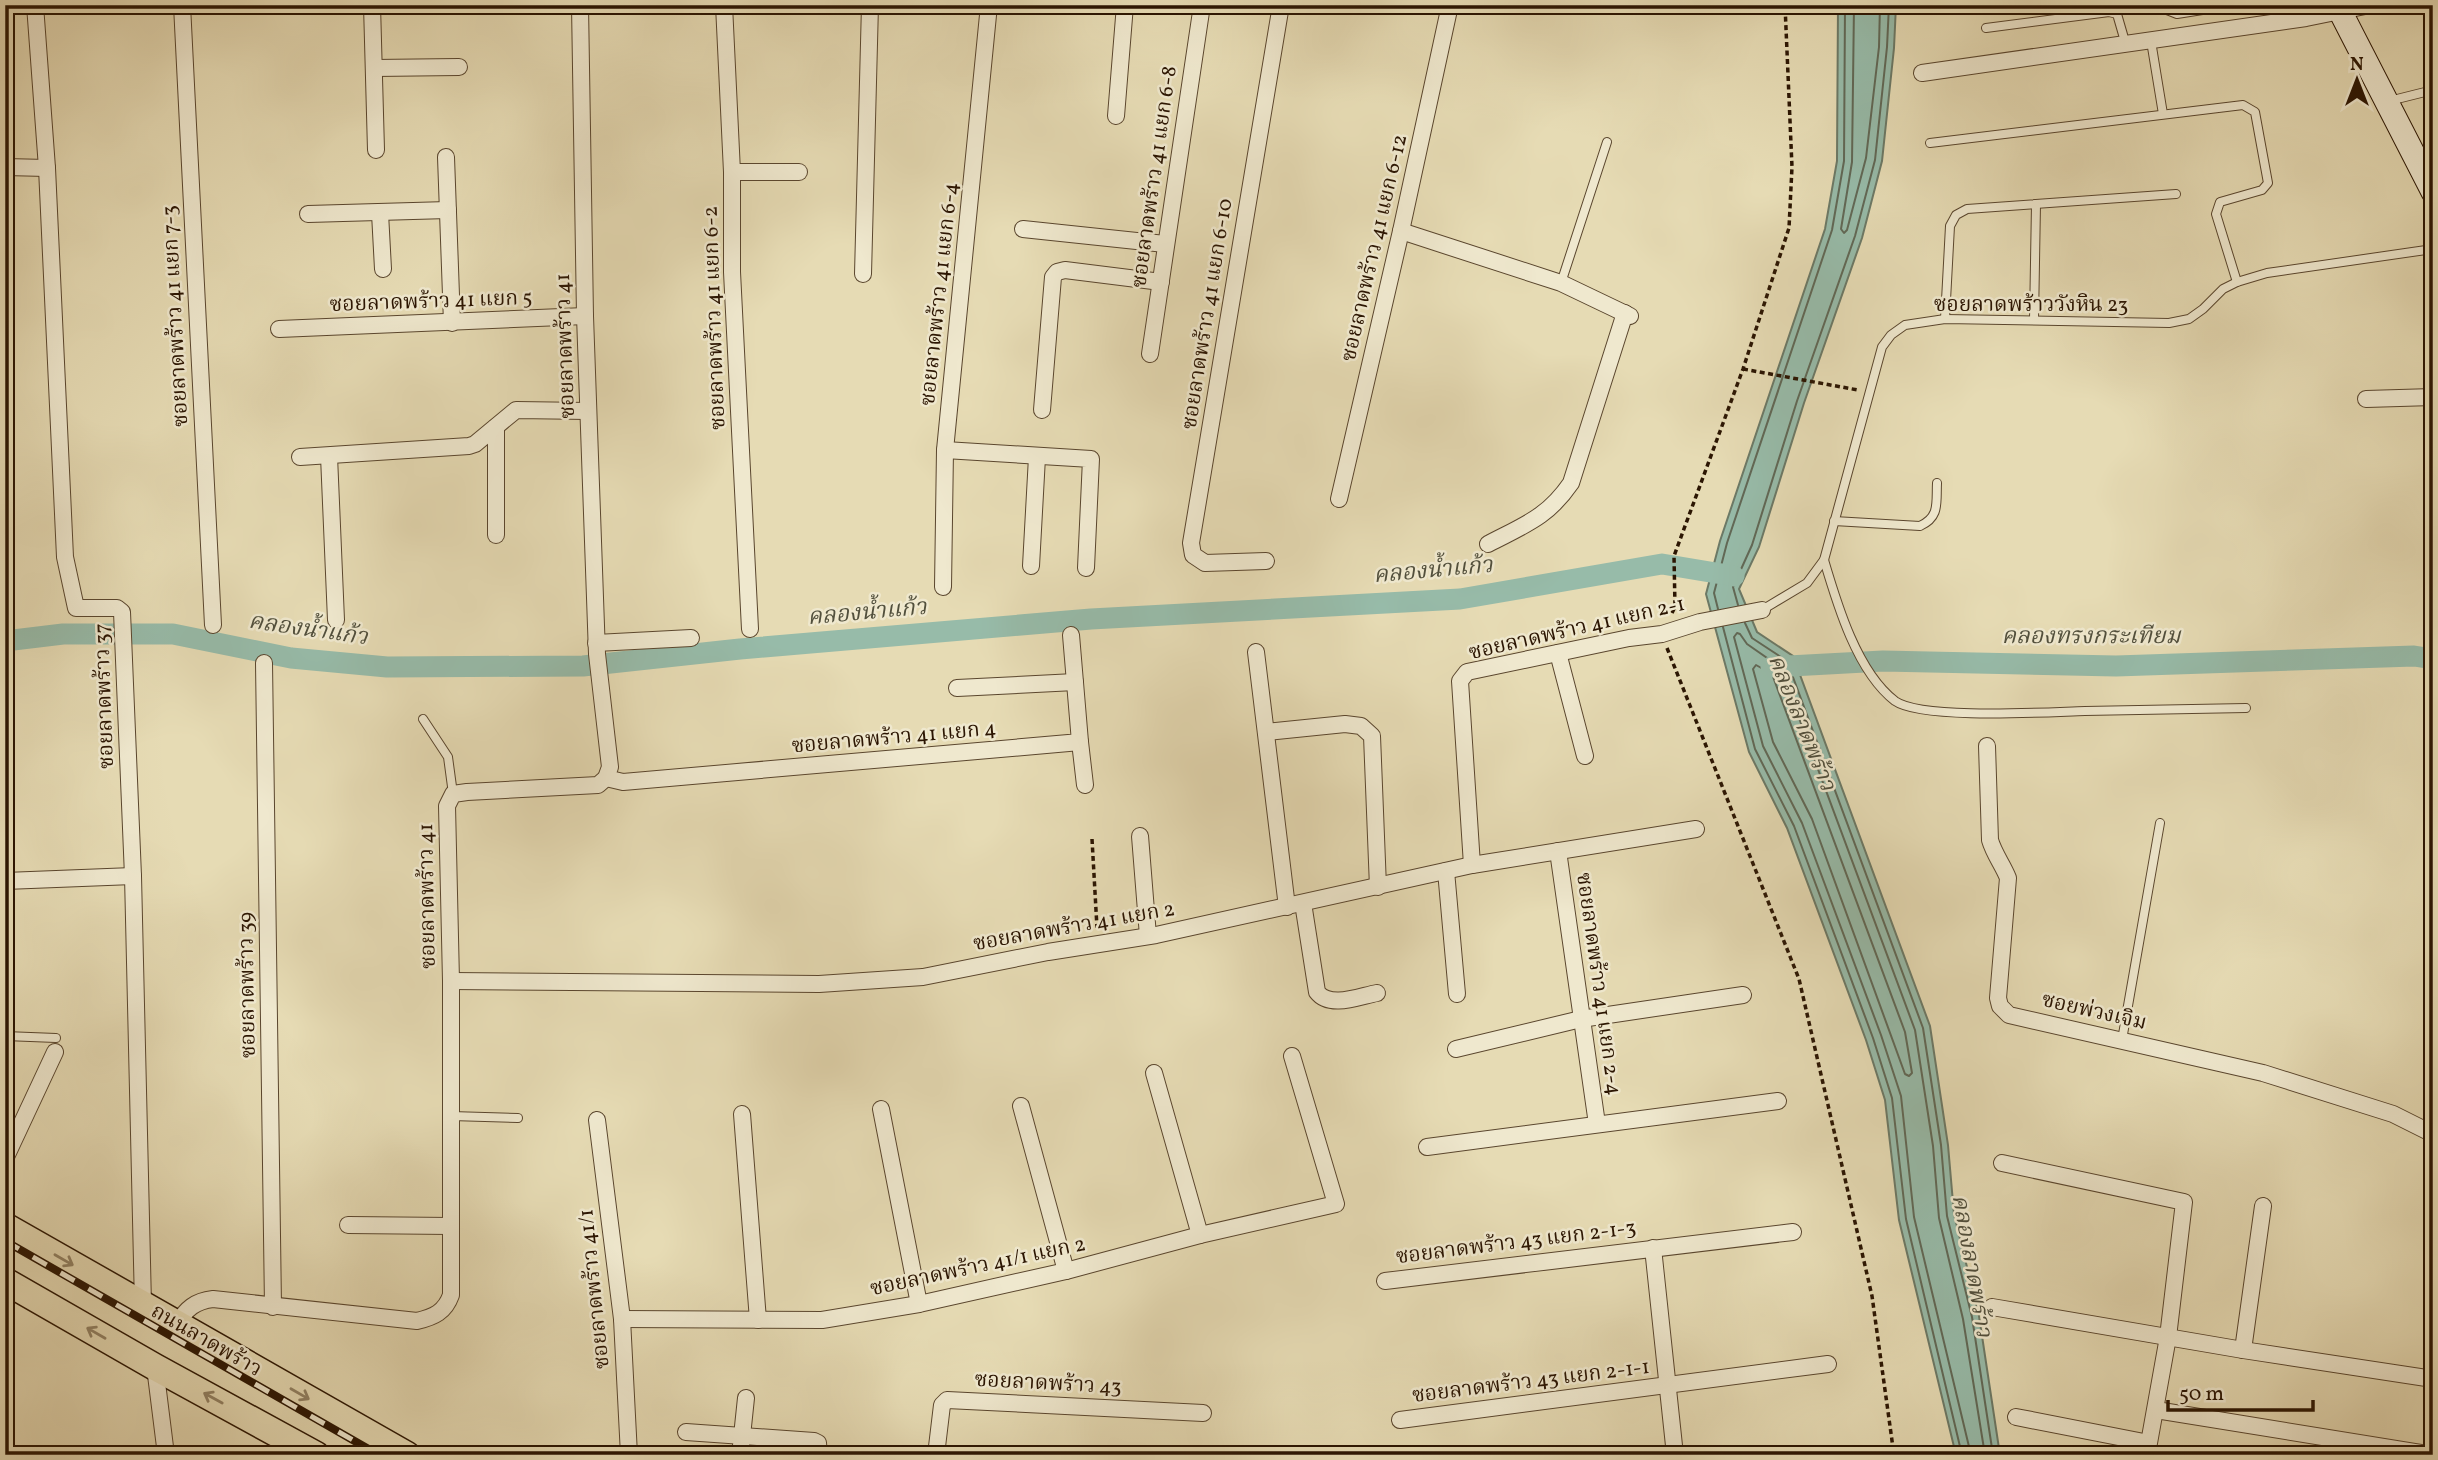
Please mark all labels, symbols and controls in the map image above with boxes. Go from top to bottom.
north arrow [2322,46,2392,116]
text: N [2350,52,2364,78]
street label: ซอยลาดพร้าว 41 แยก 6-8 [1125,64,1185,290]
street label: ซอยลาดพร้าว 41 แยก 6-12 [1335,132,1415,364]
street label: ซอยลาดพร้าว 41 แยก 6-4 [914,181,966,407]
street label: ซอยลาดพร้าว 41 แยก 6-10 [1175,196,1241,432]
street label: ซอยลาดพร้าว 41 แยก 7-3 [156,204,196,428]
street label: ซอยลาดพร้าว 41 แยก 6-2 [697,205,733,431]
street label: ซอยลาดพร้าว 41 [549,273,583,419]
street label: ซอยลาดพร้าว 41 แยก 5 [329,284,533,320]
street label: ซอยลาดพร้าววังหิน 23 [1934,291,2128,320]
water label: คลองน้ำแก้ว [1372,547,1495,592]
water label: คลองน้ำแก้ว [806,589,929,634]
street label: ซอยลาดพร้าว 41 แยก 2-1 [1466,590,1688,668]
water label: คลองน้ำแก้ว [246,603,371,654]
water label: คลองทรงกระเทียม [2001,621,2182,653]
street label: ซอยลาดพร้าว 37 [88,623,122,769]
water label: คลองลาดพร้าว [1759,650,1843,797]
street label: ซอยลาดพร้าว 41 แยก 4 [790,715,998,761]
street label: ซอยลาดพร้าว 41 [412,823,444,969]
street label: ซอยลาดพร้าว 41 แยก 2-4 [1568,871,1628,1097]
street label: ซอยลาดพร้าว 41 แยก 2 [971,895,1177,959]
street label: ซอยลาดพร้าว 39 [232,912,264,1058]
street label: ซอยพ่วงเจิม [2039,986,2149,1038]
water label: คลองลาดพร้าว [1943,1192,1999,1341]
street label: ซอยลาดพร้าว 41/1 [572,1208,618,1370]
street label: ซอยลาดพร้าว 43 แยก 2-1-3 [1394,1214,1638,1272]
street label: ซอยลาดพร้าว 41/1 แยก 2 [868,1230,1088,1304]
one-way arrow [54,1253,74,1267]
street label: ถนนลาดพร้าว [145,1298,267,1384]
one-way arrow [86,1326,106,1340]
street label: ซอยลาดพร้าว 43 แยก 2-1-1 [1410,1353,1652,1411]
street label: ซอยลาดพร้าว 43 [974,1366,1122,1402]
scale bar [2168,1369,2314,1413]
text: 50 m [2179,1380,2224,1409]
one-way arrow [289,1387,309,1401]
one-way arrow [203,1391,224,1404]

